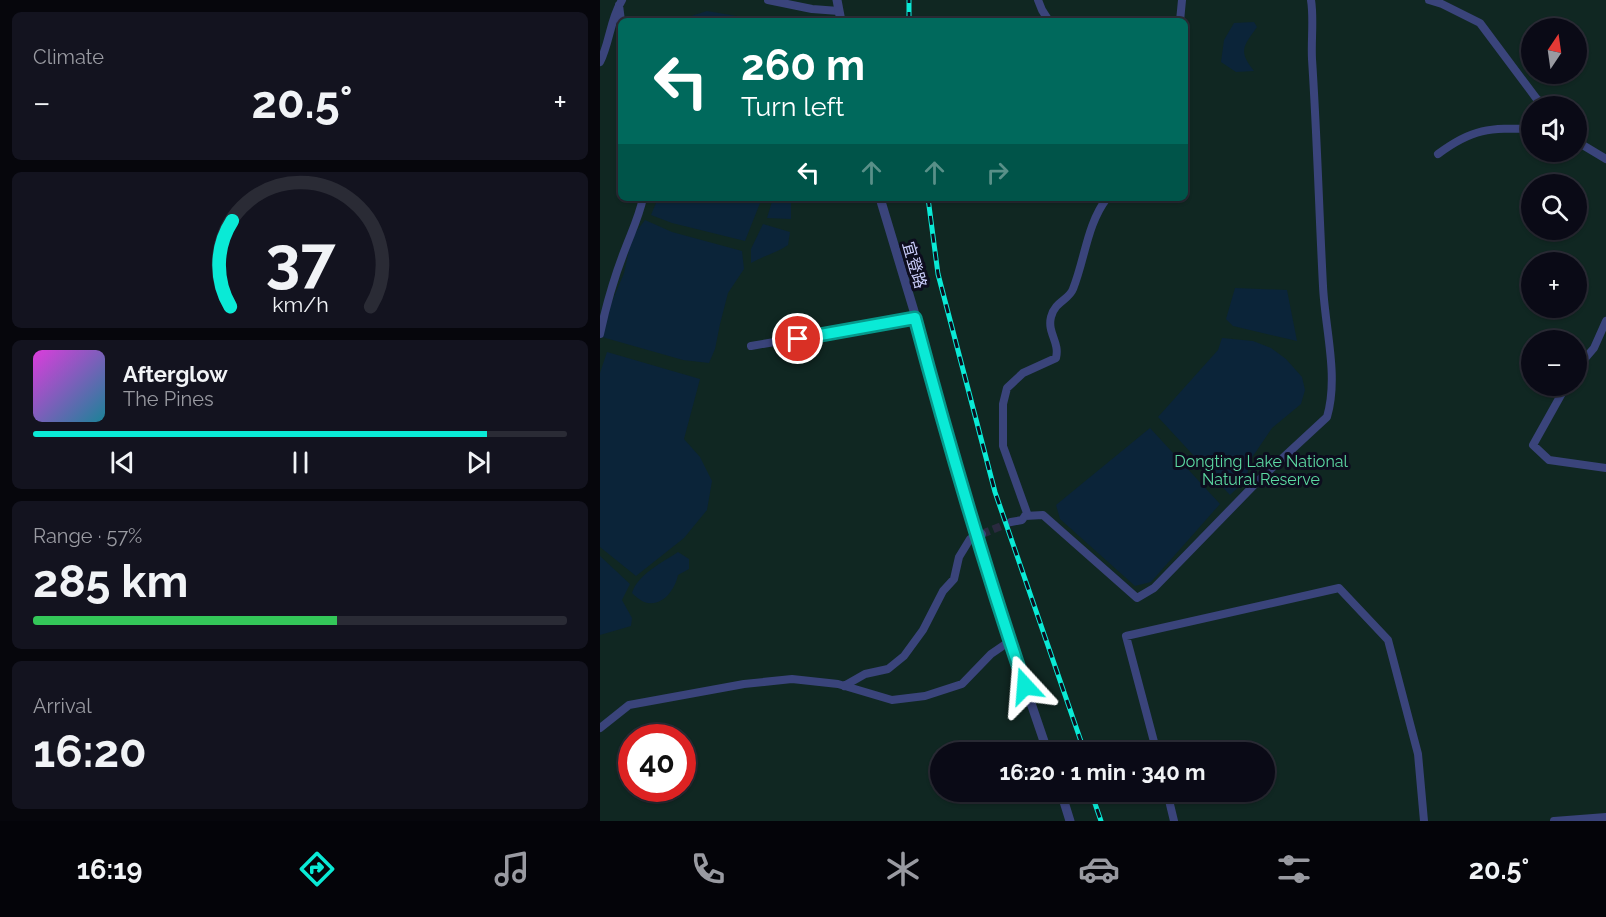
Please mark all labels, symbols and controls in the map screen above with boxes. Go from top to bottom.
north arrow [1521,18,1587,84]
map controls [1521,18,1587,396]
text: 260 m [741,41,865,90]
icon: left [642,42,720,120]
text: Climate [33,45,104,69]
text: 20.5° [252,76,352,129]
text: − [33,83,51,122]
text: + [553,83,567,122]
text: Turn left [741,91,844,122]
button: sound [1521,96,1587,162]
icon: left [792,156,825,189]
icon: ahead [855,156,888,189]
icon: ahead [918,156,951,189]
icon: right [981,156,1014,189]
button: search [1521,174,1587,240]
text: 37 [265,222,336,296]
street label: 宜登路 [899,239,930,291]
button: + [1521,252,1587,318]
text: km/h [272,293,328,318]
pin [772,313,823,364]
icon: arrive [781,322,814,355]
button: − [1521,330,1587,396]
text: Afterglow [123,361,228,387]
text: The Pines [123,387,214,411]
icon: previous [106,446,139,479]
icon: pause [284,446,317,479]
icon: next [462,446,495,479]
park label: Dongting Lake National Natural Reserve [1174,452,1348,489]
text: Range · 57% [33,524,142,548]
text: 285 km [33,555,188,608]
position arrow [993,654,1057,718]
text: Arrival [33,694,92,718]
speed limit sign: 40 [618,724,696,802]
text: 16:20 [33,725,147,778]
text: 16:20 · 1 min · 340 m [999,759,1206,785]
icon: directions [296,848,338,890]
icon: music [491,848,533,890]
icon: phone [687,848,729,890]
icon: climate [882,848,924,890]
icon: car [1078,848,1120,890]
icon: filters [1273,848,1315,890]
text: 16:19 [77,854,142,885]
text: 20.5° [1469,854,1529,885]

